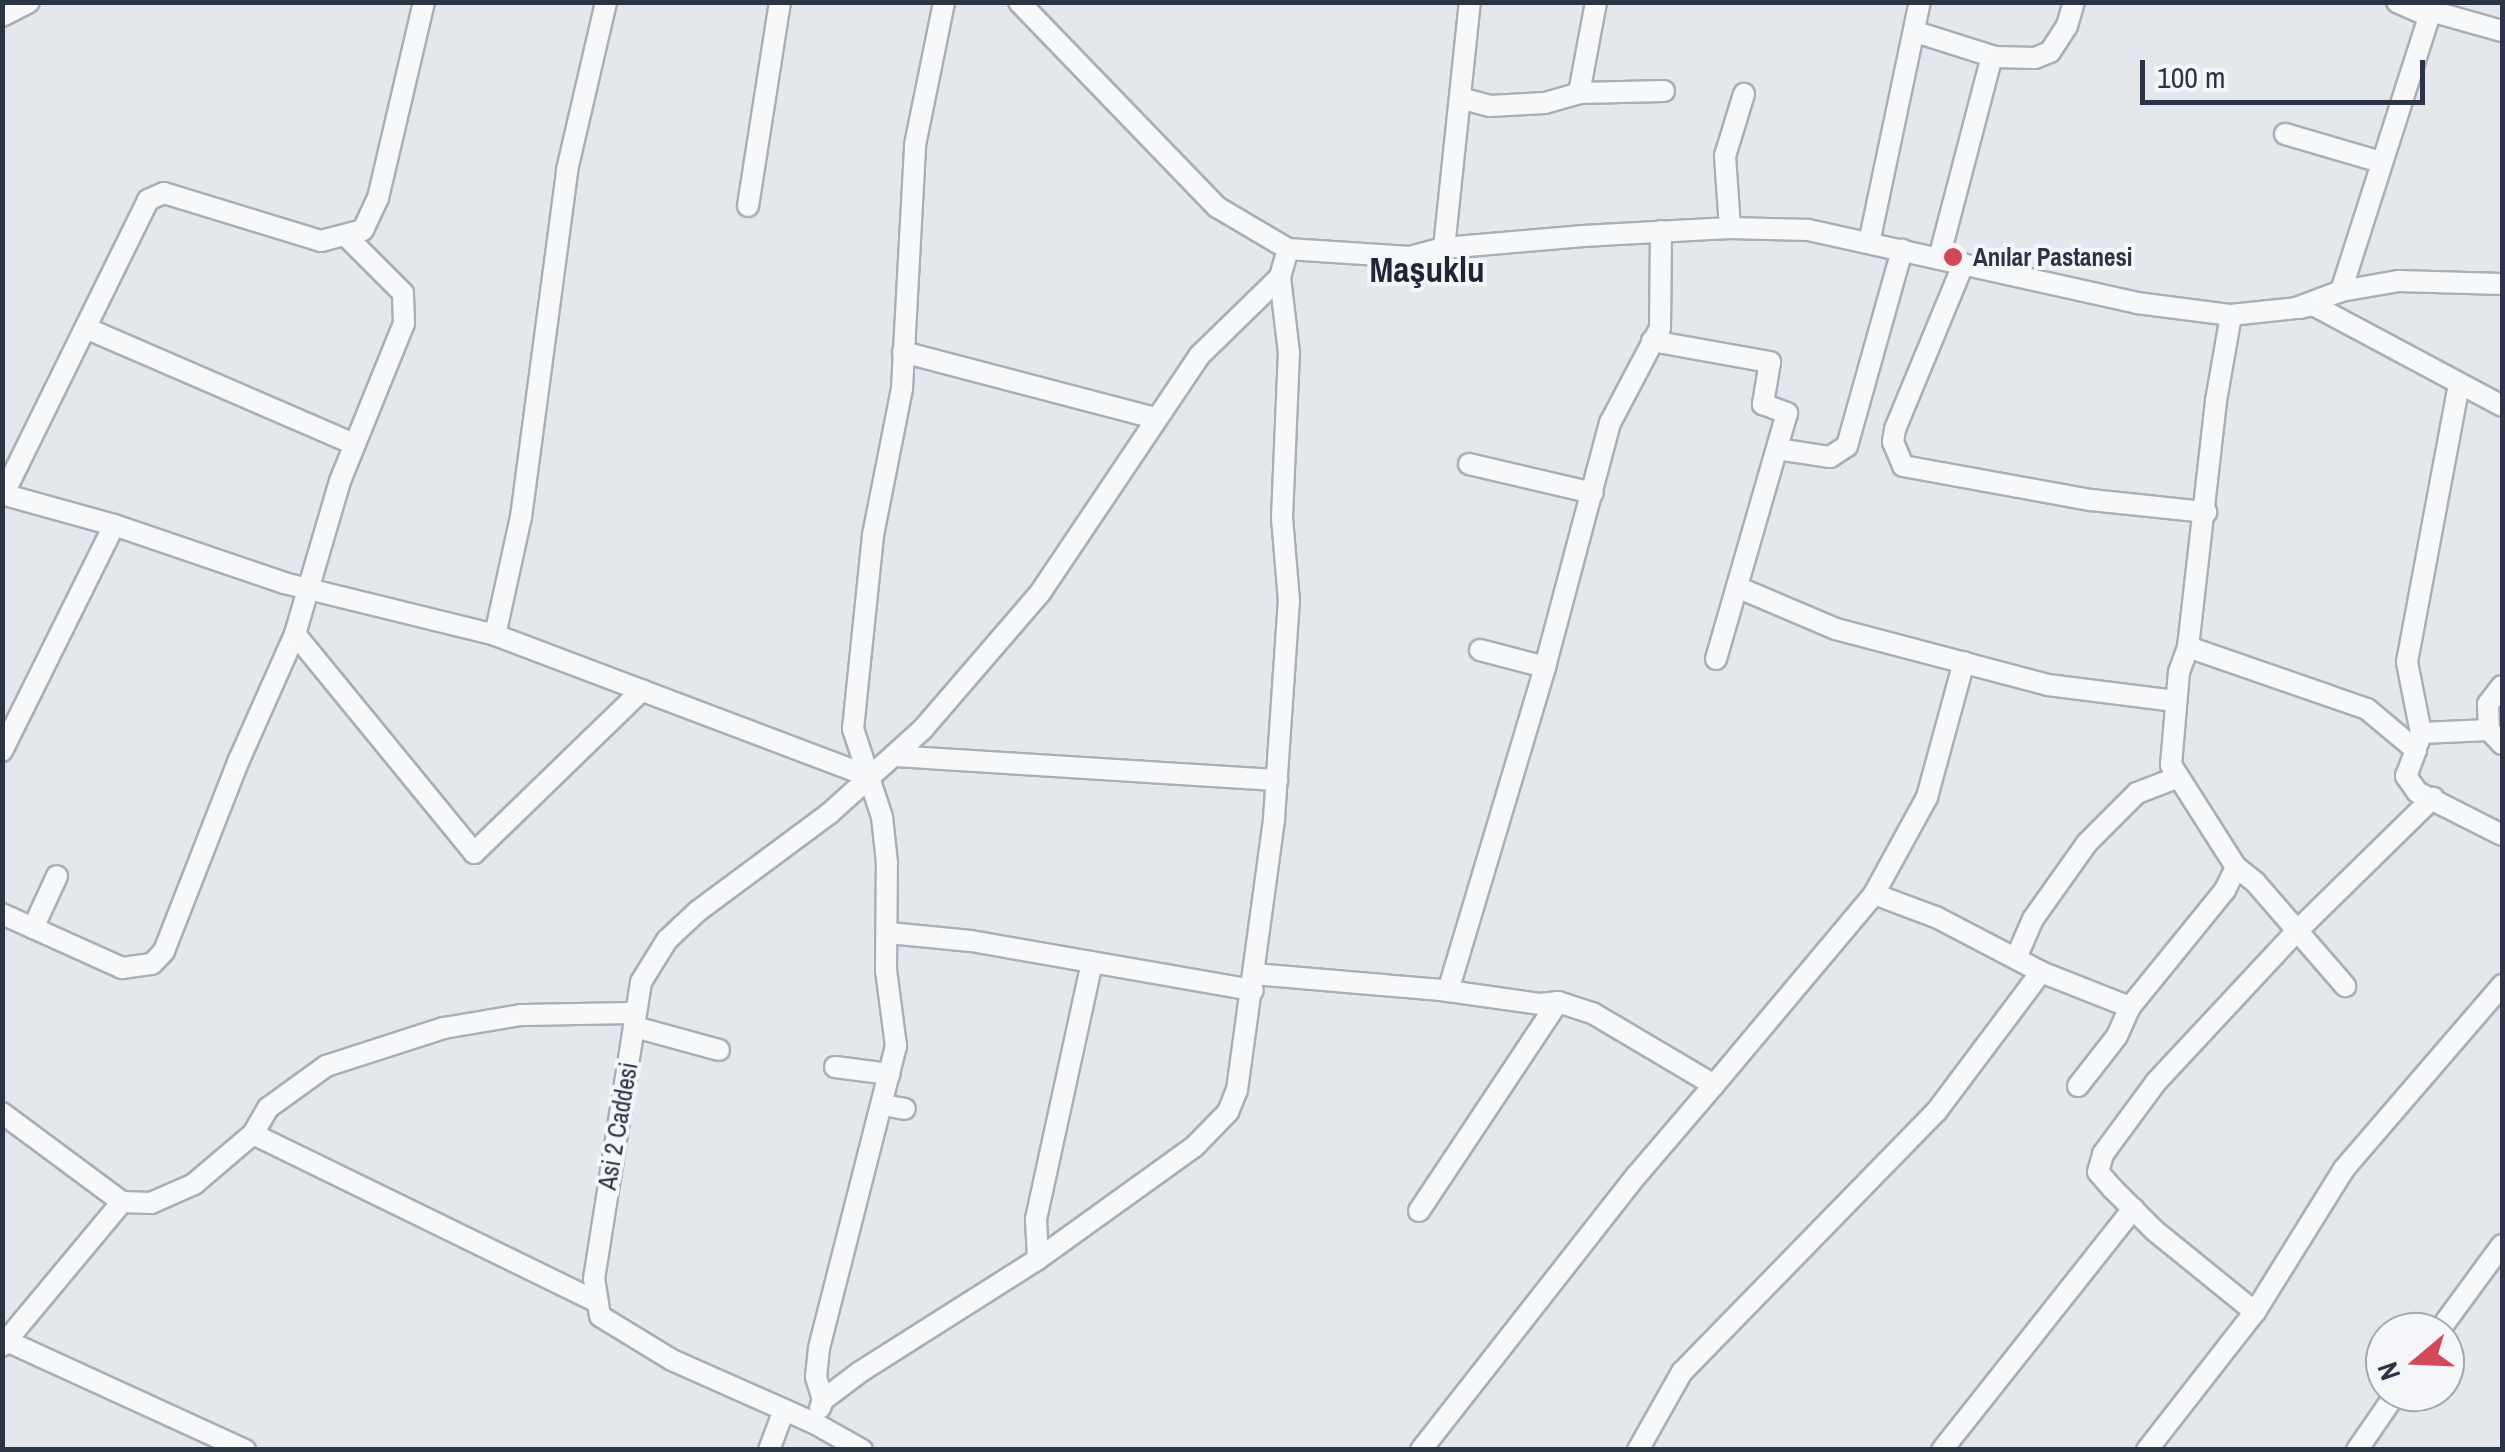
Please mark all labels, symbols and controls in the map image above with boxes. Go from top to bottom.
scale bar [2145,40,2430,102]
text: 100 m [2157,57,2225,97]
place label: Anılar Pastanesi [1973,242,2133,272]
marker: Anılar Pastanesi [1942,246,1964,268]
district label: Maşuklu [1370,249,1484,291]
street label: Asi 2 Caddesi [592,1060,644,1192]
north arrow [2365,1312,2465,1412]
text: N [2368,1357,2409,1385]

